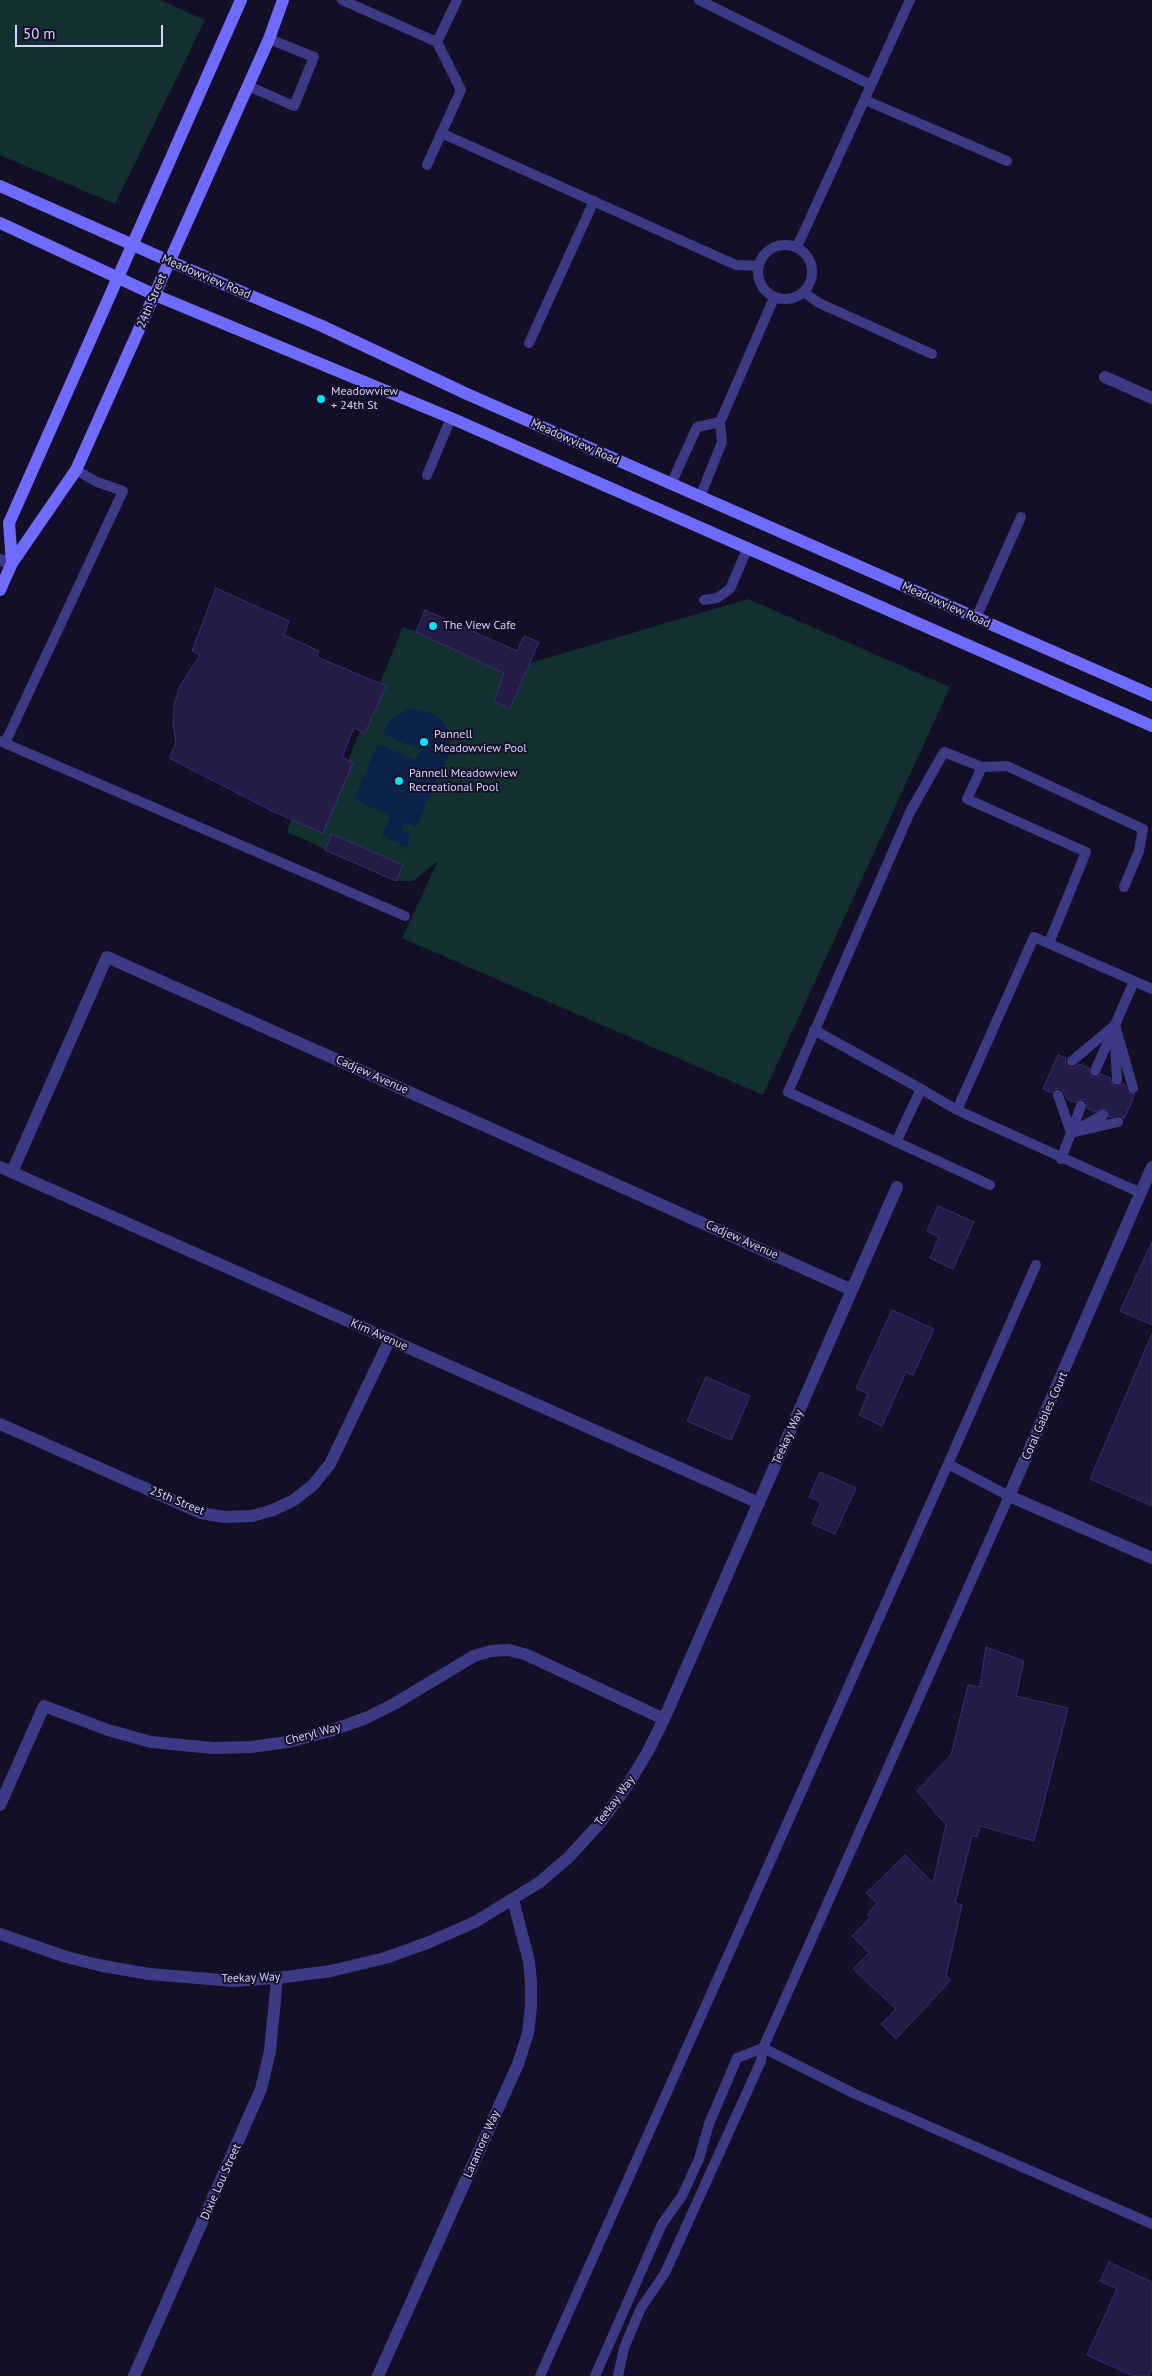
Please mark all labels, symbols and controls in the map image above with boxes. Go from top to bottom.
scale bar [18,15,165,47]
text: 50 m [23,24,56,43]
street label: Meadowview Road [159,252,253,302]
street label: 24th Street [134,272,170,330]
place label: Meadowview + 24th St [331,385,398,413]
marker: Meadowview + 24th St [315,393,327,405]
street label: Meadowview Road [528,416,622,468]
street label: Meadowview Road [899,579,993,631]
place label: The View Cafe [443,619,516,633]
marker: The View Cafe [427,620,439,632]
place label: Pannell Meadowview Pool [434,728,527,756]
marker: Pannell Meadowview Pool [418,736,430,748]
place label: Pannell Meadowview Recreational Pool [409,767,518,795]
marker: Pannell Meadowview Recreational Pool [393,775,405,787]
street label: Cadjew Avenue [334,1053,410,1097]
street label: Cadjew Avenue [704,1218,780,1262]
street label: Kim Avenue [348,1316,410,1354]
street label: Coral Gables Court [1019,1370,1071,1462]
street label: Teekay Way [769,1407,807,1467]
street label: 25th Street [148,1484,206,1518]
street label: Cheryl Way [284,1720,342,1748]
street label: Teekay Way [592,1773,638,1829]
street label: Teekay Way [221,1970,281,1986]
street label: Laramore Way [461,2108,503,2180]
street label: Dixie Lou Street [198,2142,244,2222]

